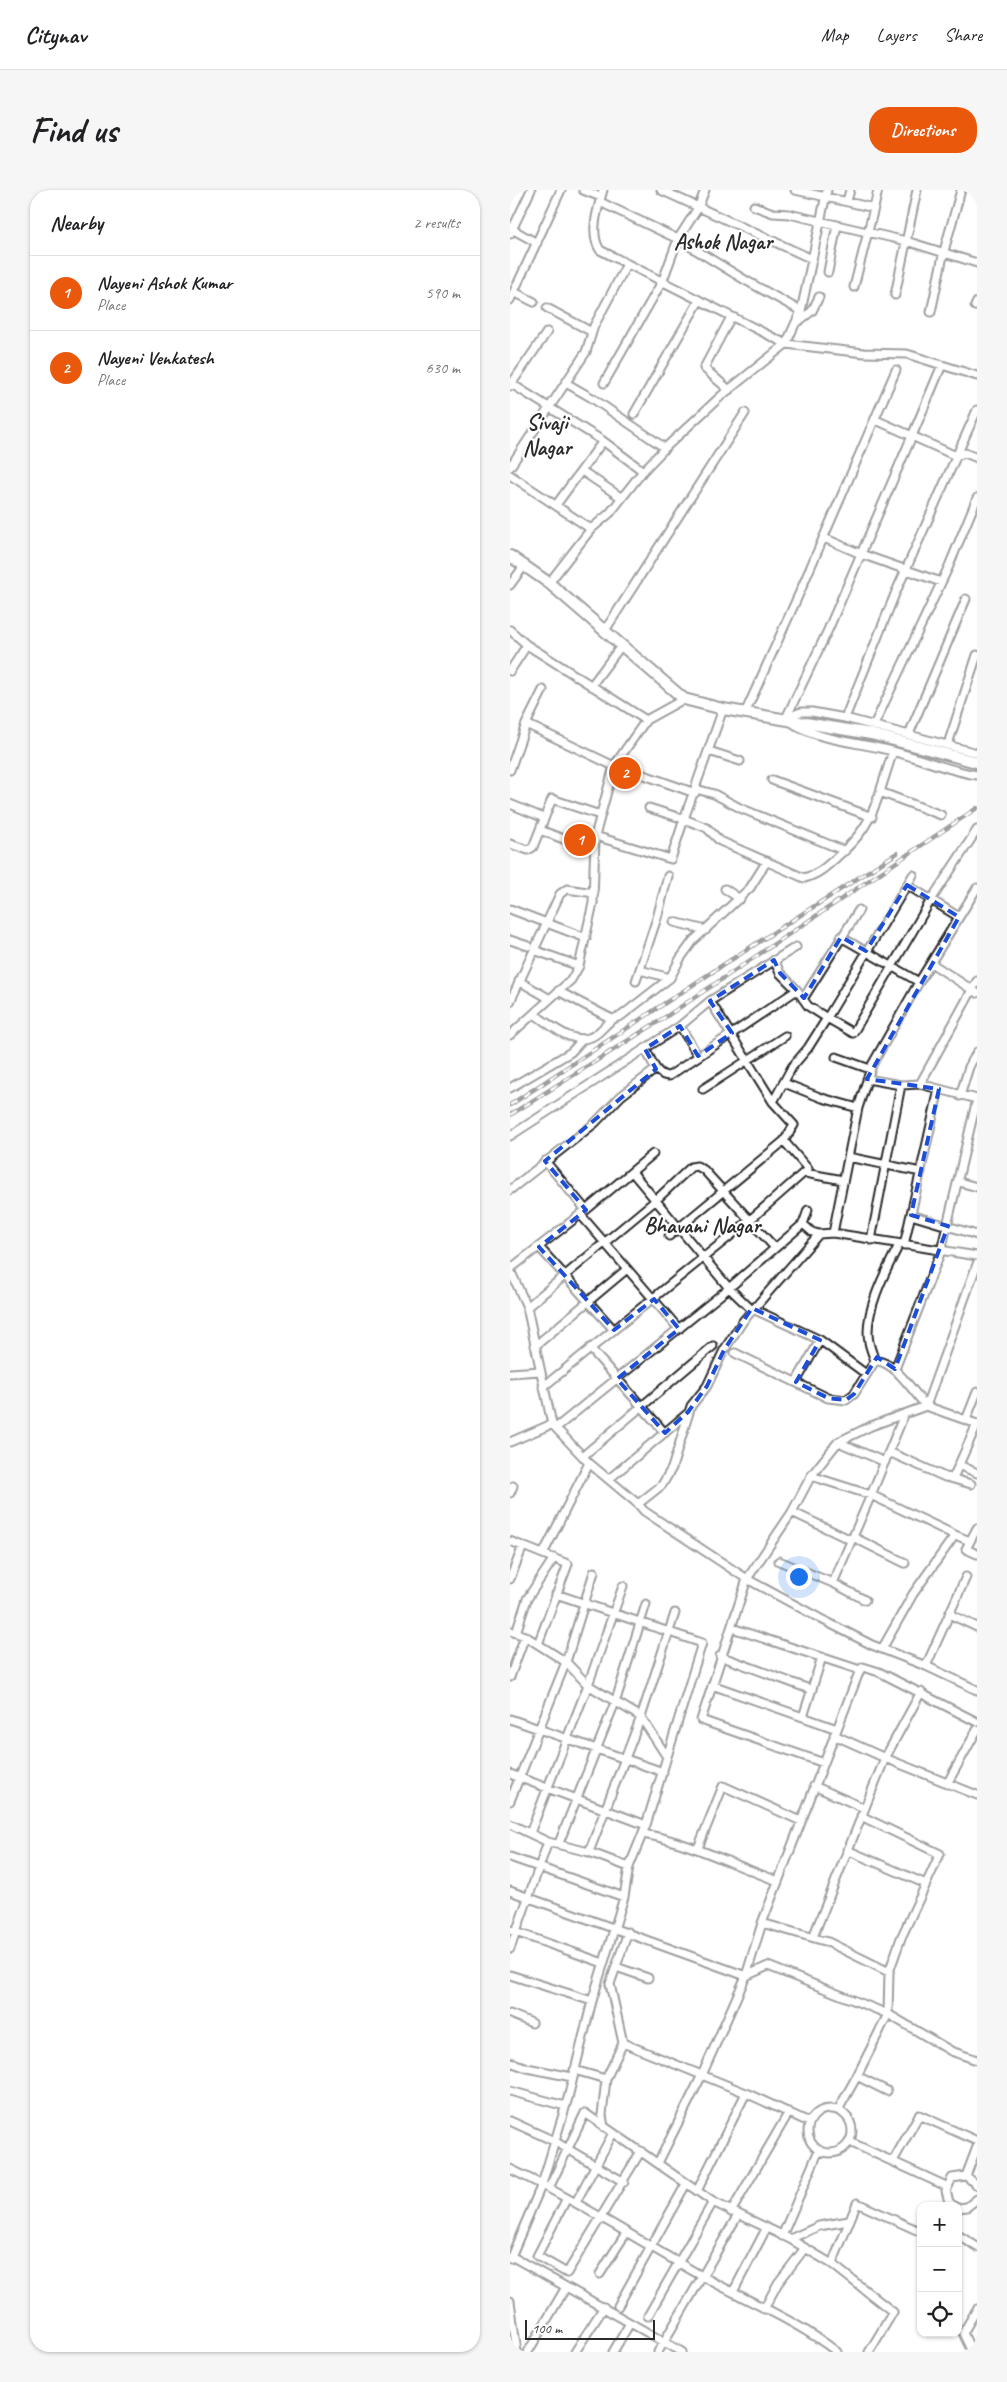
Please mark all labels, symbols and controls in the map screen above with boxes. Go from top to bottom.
text: Citynav [25,20,86,50]
text: Map [821,24,849,46]
text: Layers [877,24,916,46]
text: Share [944,24,982,46]
button: Directions [869,107,977,153]
text: Find us [30,108,117,153]
text: Nearby [50,210,103,236]
text: 2 results [413,213,460,233]
district label: Ashok Nagar [674,228,774,256]
text: Nayeni Ashok Kumar [97,271,232,295]
text: 1 [62,283,70,303]
text: 590 m [426,283,460,303]
text: Place [97,295,125,315]
text: Nayeni Venkatesh [97,346,214,370]
text: 2 [62,358,70,378]
text: 630 m [426,358,460,378]
text: Place [97,370,125,390]
district label: Sivaji Nagar [523,409,573,462]
pin: 2 [609,754,641,792]
pin: 1 [564,821,596,859]
district label: Bhavani Nagar [644,1212,762,1240]
your location [786,1564,812,1590]
map controls [917,2202,962,2337]
button: + [917,2202,962,2247]
button: − [917,2247,962,2292]
button: locate [917,2292,962,2337]
scale bar [525,2317,655,2340]
text: 100 m [532,2320,562,2337]

